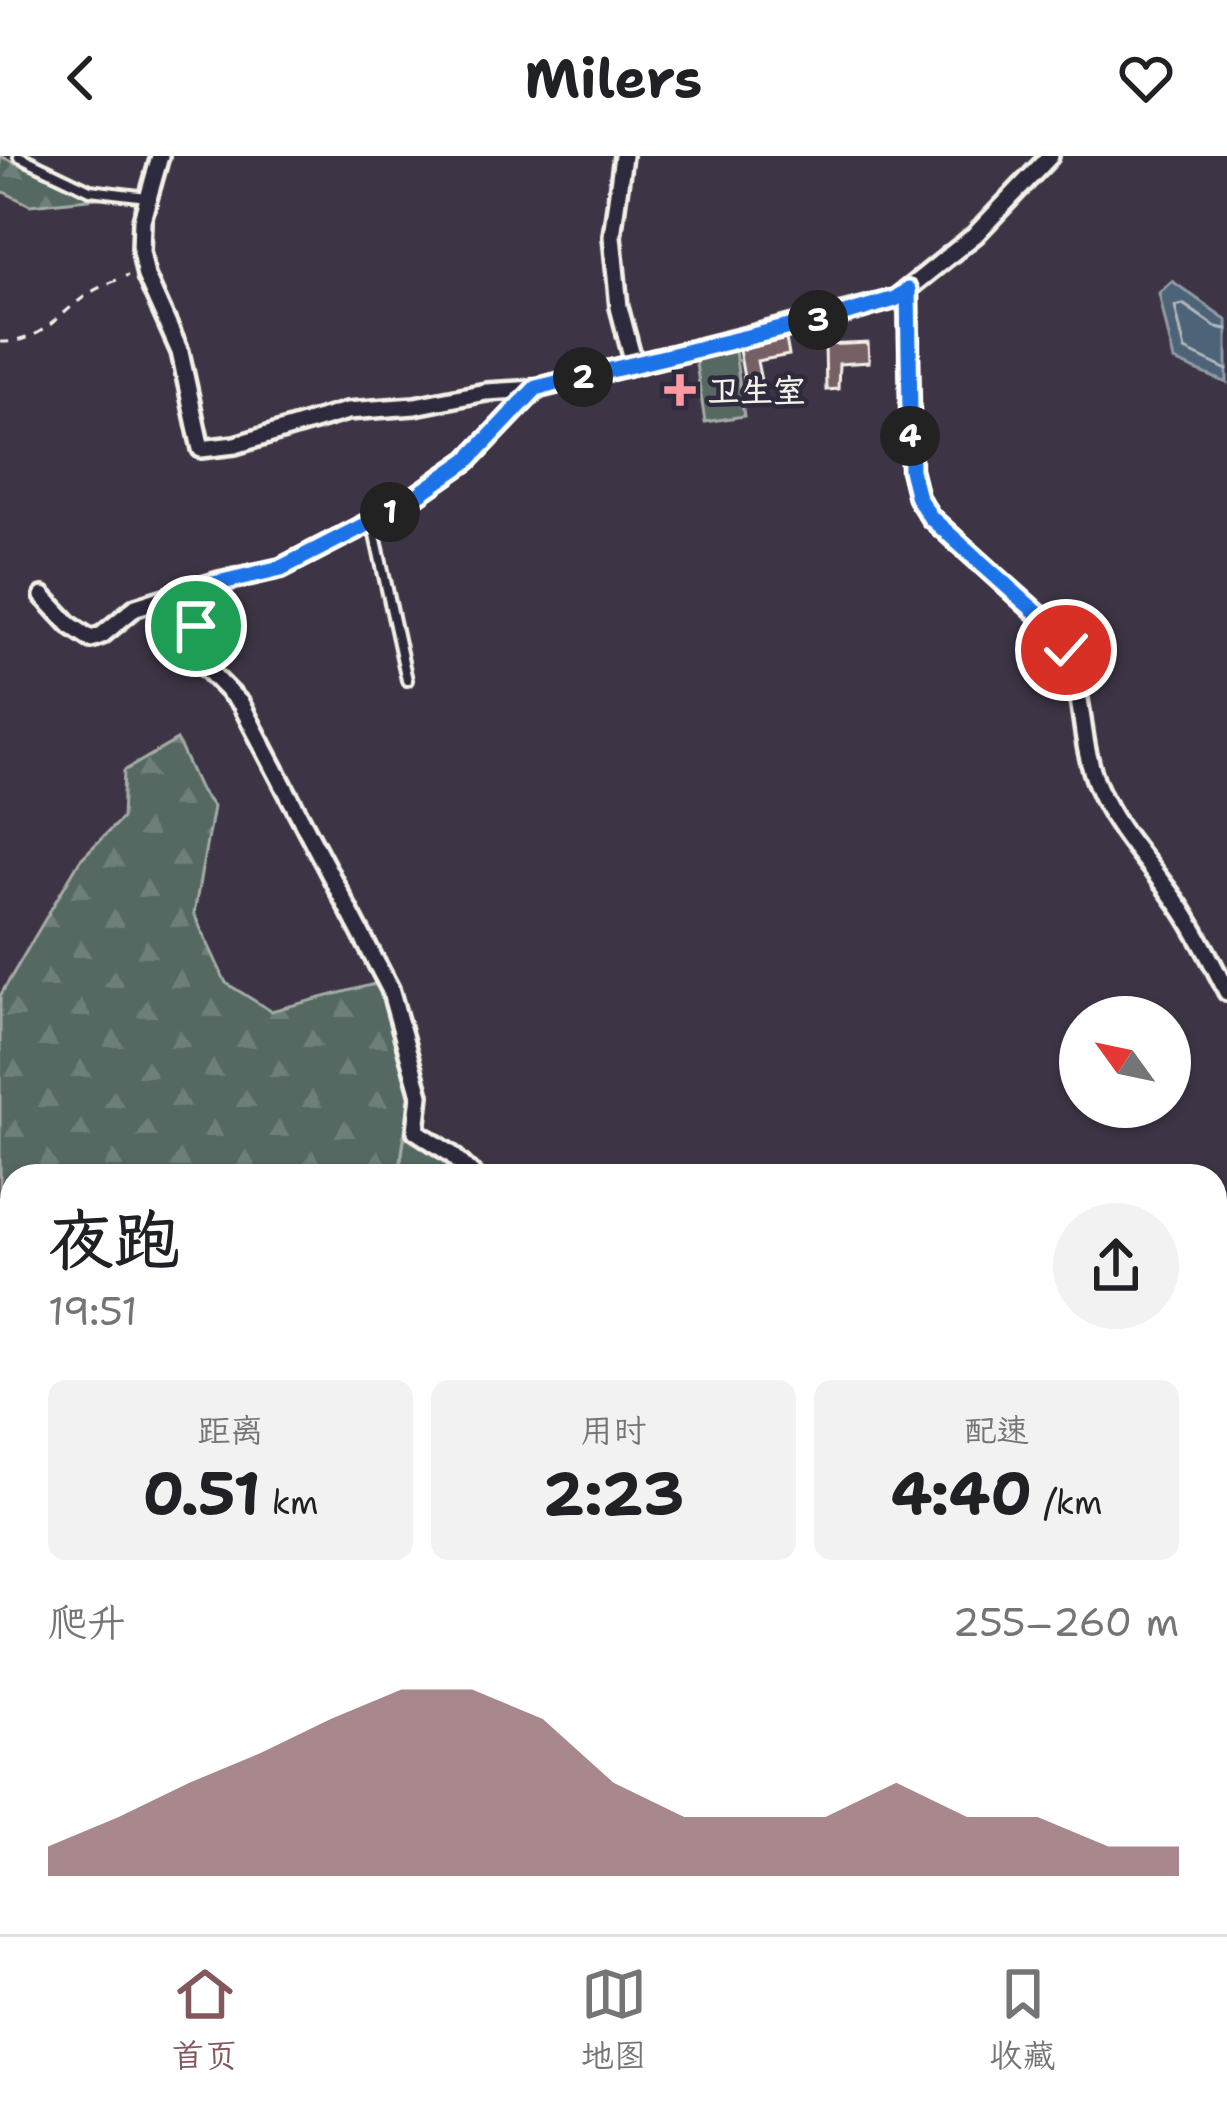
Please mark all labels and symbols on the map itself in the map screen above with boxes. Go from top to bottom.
pin: 3 [788,290,848,350]
pin: 2 [553,347,613,407]
place label: 卫生室 [707,368,806,413]
marker: 卫生室 [664,374,696,406]
pin: 4 [880,406,940,466]
pin: 1 [360,482,420,542]
pin [145,575,247,677]
pin [1015,599,1117,701]
north arrow [1059,996,1191,1128]

